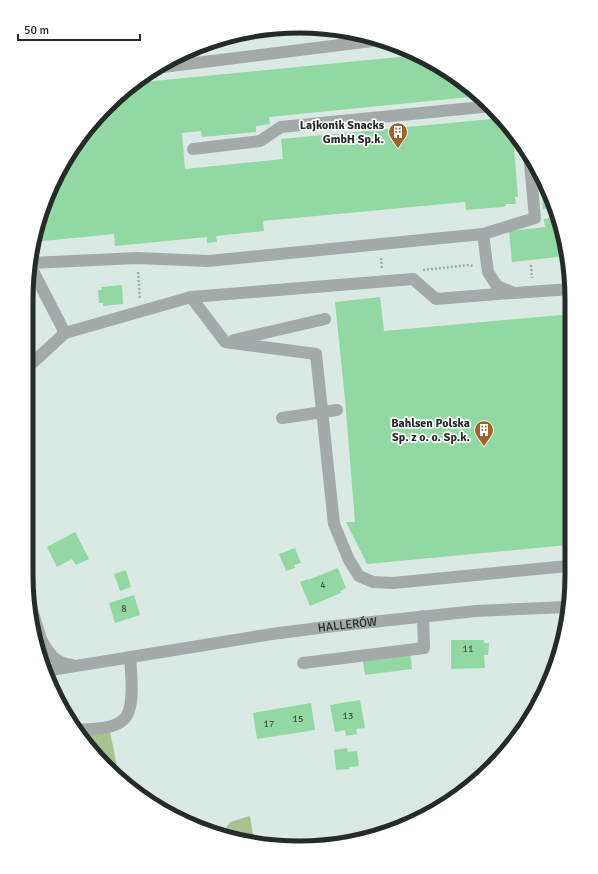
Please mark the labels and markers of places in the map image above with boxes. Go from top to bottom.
place label: Lajkonik Snacks GmbH Sp.k. [300,118,385,147]
building icon: Lajkonik Snacks GmbH Sp.k. [387,121,409,149]
place label: Bahlsen Polska Sp. z o. o. Sp.k. [391,416,470,445]
building icon: Bahlsen Polska Sp. z o. o. Sp.k. [473,419,495,447]

